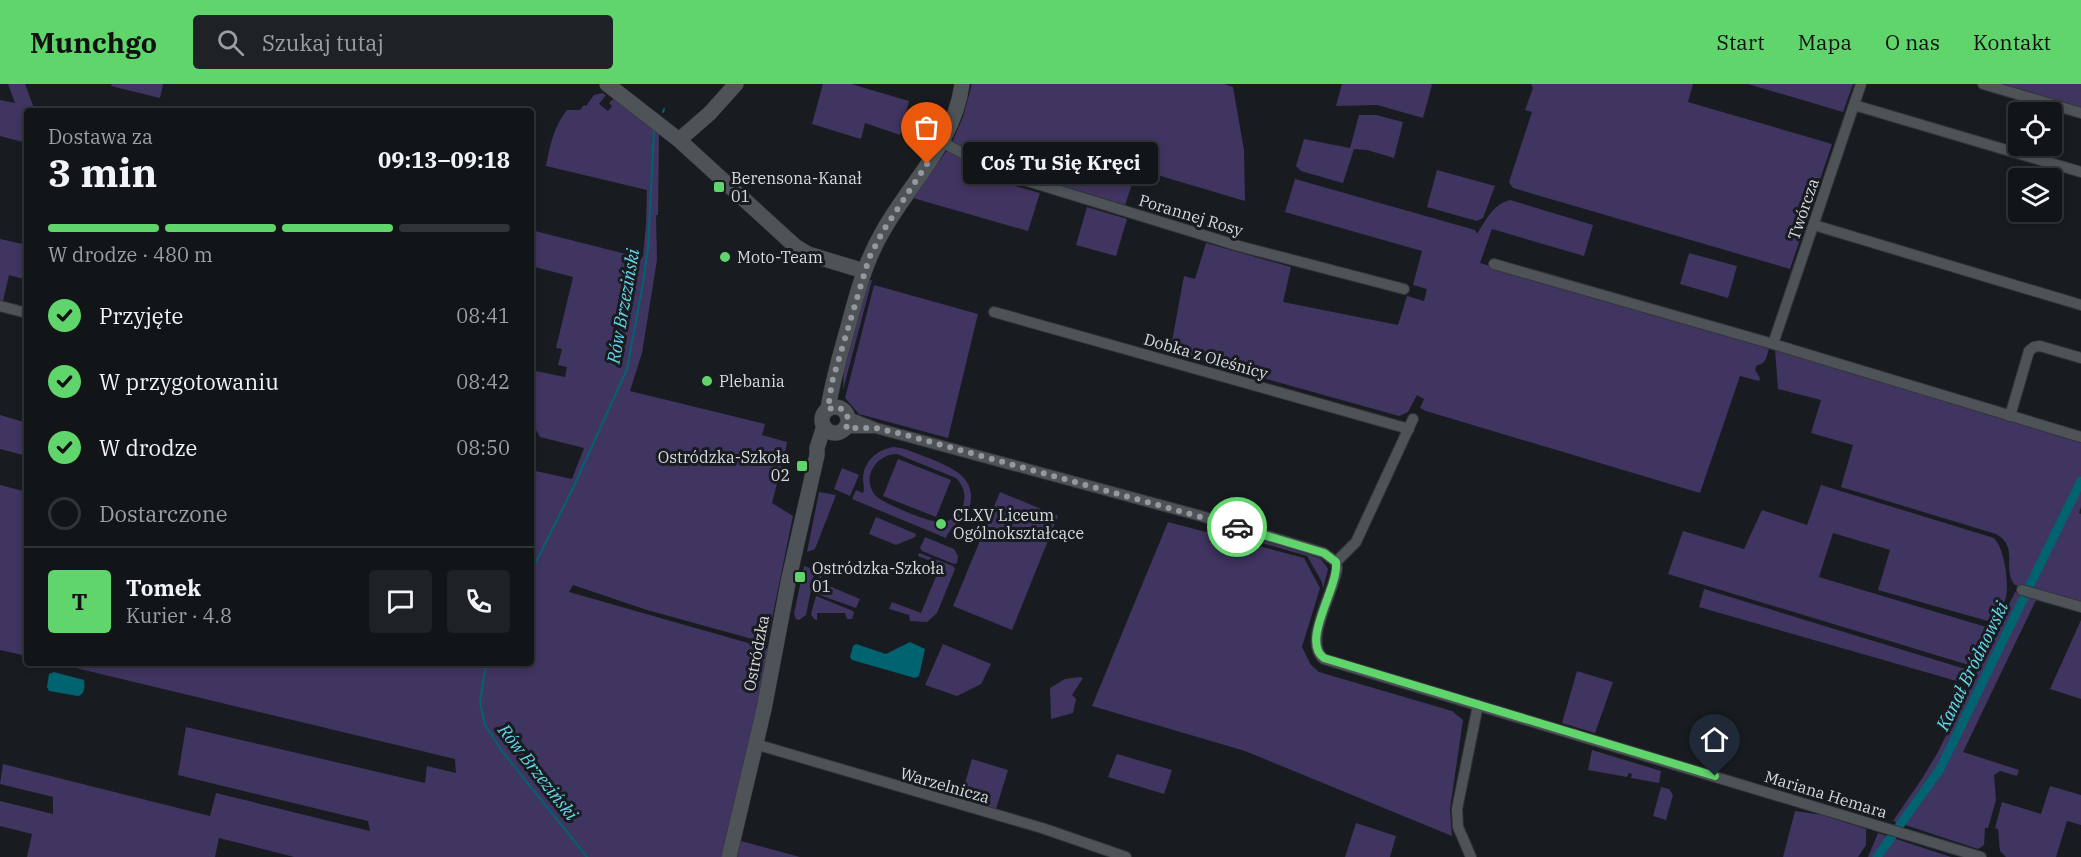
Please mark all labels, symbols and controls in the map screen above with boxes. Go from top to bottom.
search box [193,15,613,69]
text: Munchgo [30,24,157,61]
icon: search [214,26,247,59]
text: Szukaj tutaj [262,28,384,57]
text: Start [1717,28,1765,56]
text: Mapa [1798,28,1852,56]
text: O nas [1885,28,1940,56]
text: Kontakt [1973,28,2051,56]
pin [901,102,952,164]
map controls [2008,102,2062,222]
button: locate [2008,102,2062,156]
icon: bag [910,111,943,144]
text: Dostawa za [48,123,153,150]
callout: Coś Tu Się Kręci [963,143,1158,185]
text: 09:13–09:18 [378,145,510,174]
text: 3 min [48,147,157,198]
text: Coś Tu Się Kręci [980,149,1141,176]
place label: Berensona-Kanał 01 [731,168,862,206]
button: layers [2008,168,2062,222]
street label: Twórcza [1783,175,1823,243]
marker: Berensona-Kanał 01 [712,180,726,194]
street label: Porannej Rosy [1136,190,1246,240]
text: W drodze · 480 m [48,241,213,268]
water label: Rów Brzeziński [601,246,645,366]
place label: Moto-Team [737,247,823,267]
marker: Moto-Team [718,250,732,264]
icon: check [48,299,81,332]
text: Przyjęte [99,301,183,330]
text: 08:41 [456,302,510,329]
street label: Dobka z Oleśnicy [1142,329,1271,383]
icon: check [48,365,81,398]
text: W przygotowaniu [99,367,279,396]
text: 08:42 [456,368,510,395]
place label: Plebania [719,371,785,391]
marker: Plebania [700,374,714,388]
icon: check [48,431,81,464]
text: W drodze [99,433,197,462]
text: 08:50 [456,434,510,461]
place label: Ostródzka-Szkoła 02 [658,447,790,485]
marker: Ostródzka-Szkoła 02 [795,459,809,473]
courier [1207,497,1267,557]
text: Dostarczone [99,499,228,528]
place label: CLXV Liceum Ogólnokształcące [953,505,1084,543]
icon: car [1221,511,1254,544]
marker: CLXV Liceum Ogólnokształcące [934,517,948,531]
place label: Ostródzka-Szkoła 01 [812,558,944,596]
button: chat [369,570,432,633]
button: phone [447,570,510,633]
marker: Ostródzka-Szkoła 01 [793,570,807,584]
text: Tomek [126,573,201,602]
text: T [72,587,87,616]
water label: Kanał Bródnowski [1930,597,2013,735]
text: Kurier · 4.8 [126,602,232,629]
street label: Ostródzka [739,613,773,693]
pin [1689,714,1740,776]
water label: Rów Brzeziński [492,718,583,825]
icon: home [1698,723,1731,756]
street label: Warzelnicza [898,763,992,807]
street label: Mariana Hemara [1762,766,1890,822]

